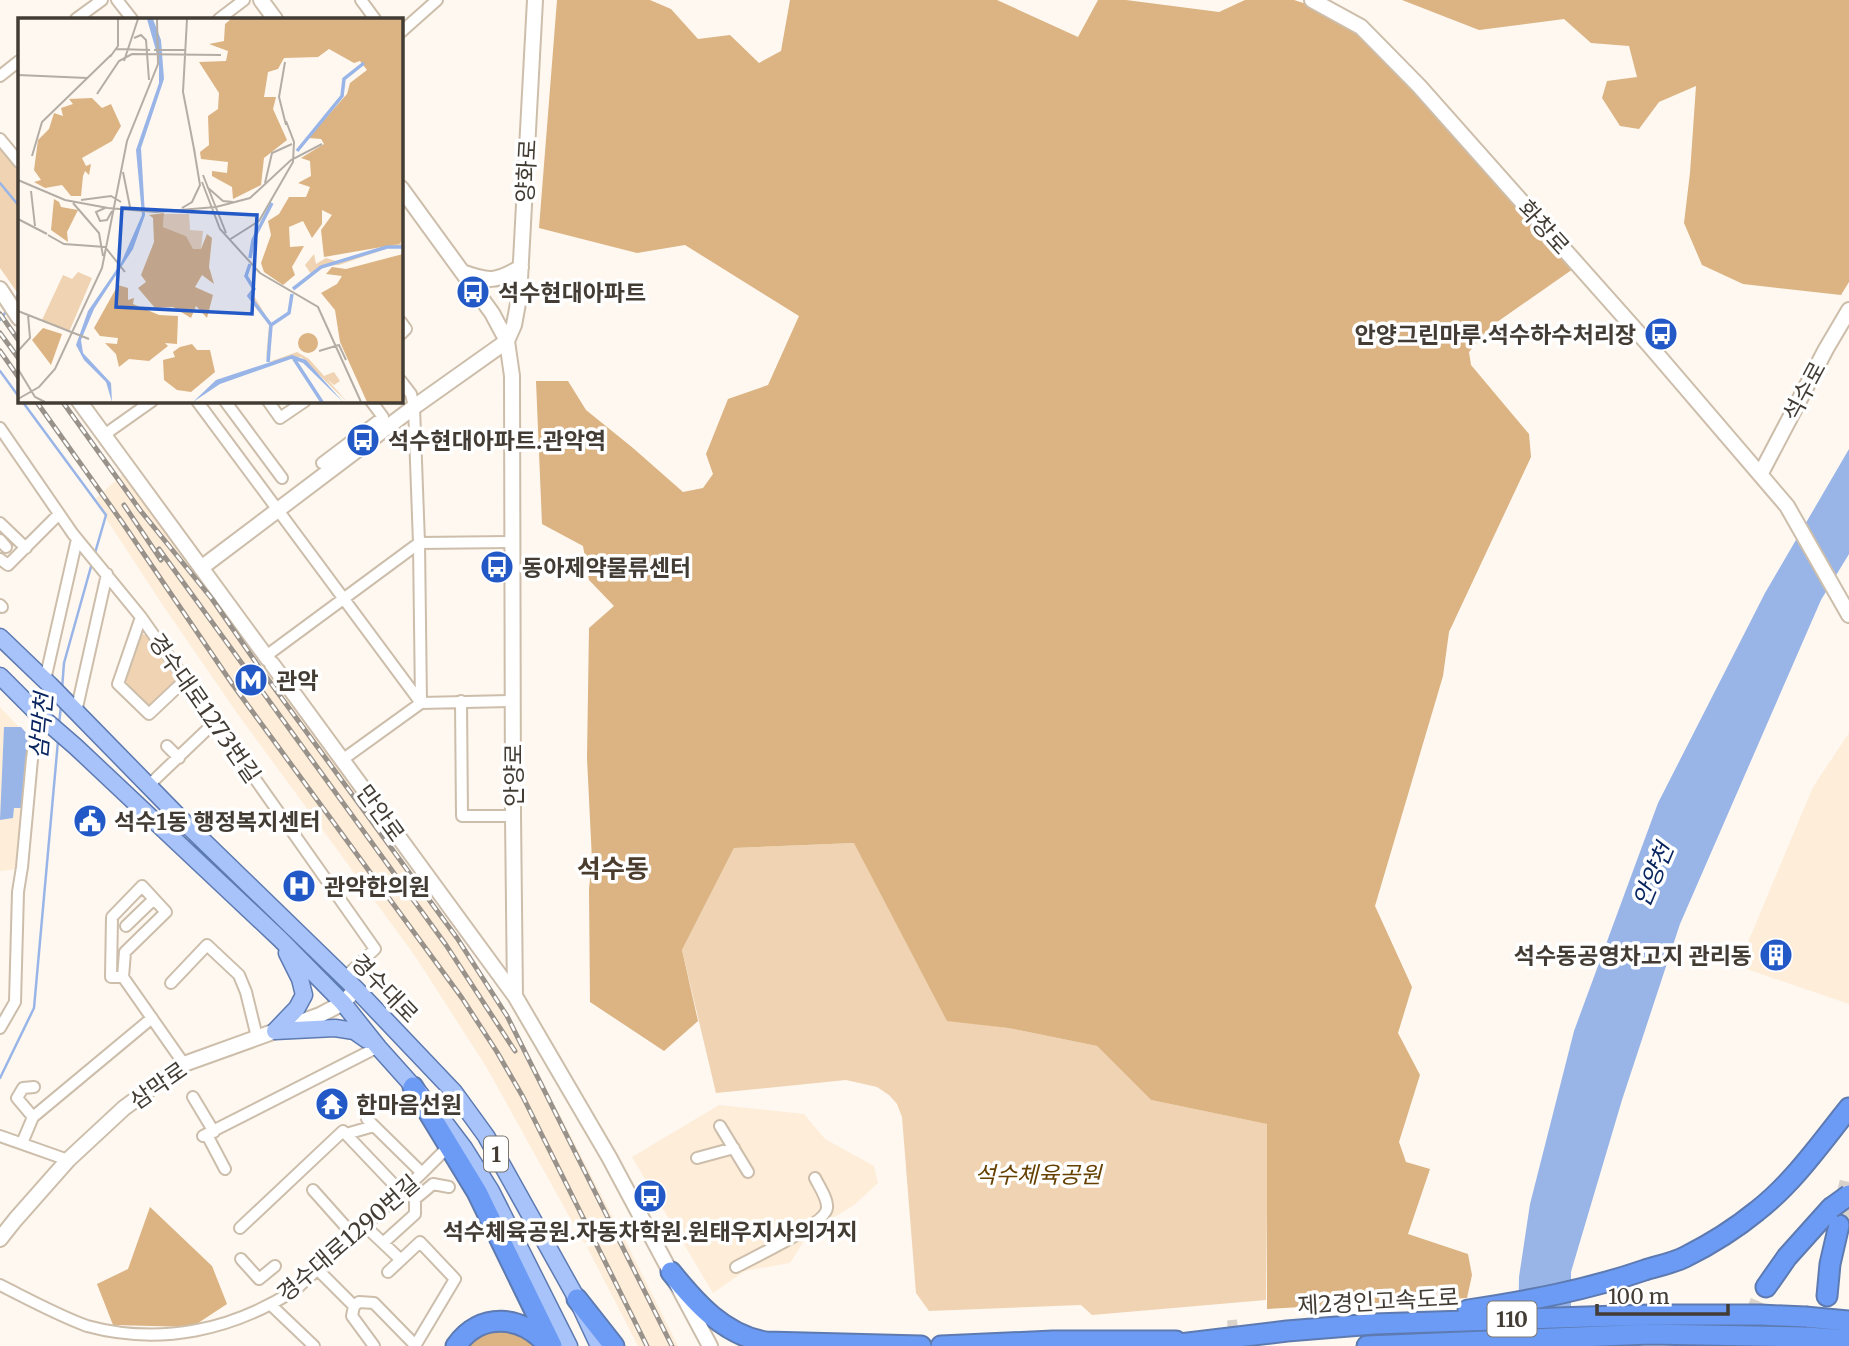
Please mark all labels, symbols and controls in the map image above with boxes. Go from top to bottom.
inset map [18,18,402,402]
street label: 양화로 [510,139,542,203]
street label: 화창로 [1512,194,1576,260]
bus stop icon: 석수현대아파트 [454,273,492,311]
place label: 석수현대아파트 [498,278,646,307]
bus stop icon: 안양그린마루.석수하수처리장 [1642,315,1680,353]
place label: 안양그린마루.석수하수처리장 [1355,320,1636,349]
street label: 석수로 [1776,356,1832,426]
bus stop icon: 석수현대아파트.관악역 [344,421,382,459]
place label: 석수현대아파트.관악역 [388,426,606,455]
bus stop icon: 동아제약물류센터 [478,548,516,586]
place label: 동아제약물류센터 [522,553,691,582]
street label: 경수대로1273번길 [143,628,267,788]
metro station icon: 관악 [232,661,270,699]
place label: 관악 [276,666,318,695]
water label: 삼막천 [23,689,60,760]
street label: 안양로 [499,743,528,807]
street label: 만안로 [351,779,411,847]
public building icon: 석수1동 행정복지센터 [71,802,109,840]
place label: 석수1동 행정복지센터 [114,807,321,836]
water label: 안양천 [1626,836,1681,912]
district label: 석수동 [577,852,649,885]
hospital icon: 관악한의원 [280,867,318,905]
place label: 관악한의원 [324,872,430,901]
building icon: 석수동공영차고지 관리동 [1757,936,1795,974]
place label: 석수동공영차고지 관리동 [1514,941,1752,970]
street label: 경수대로 [345,947,425,1029]
street label: 삼막로 [124,1055,192,1115]
temple icon: 한마음선원 [313,1085,351,1123]
place label: 한마음선원 [356,1090,462,1119]
road number: 1 [484,1136,508,1172]
park label: 석수체육공원 [975,1160,1103,1189]
street label: 경수대로1290번길 [271,1168,425,1308]
bus stop icon: 석수체육공원.자동차학원.원태우지사의거지 [631,1177,669,1215]
place label: 석수체육공원.자동차학원.원태우지사의거지 [443,1217,857,1246]
scale bar [1597,1272,1728,1316]
street label: 제2경인고속도로 [1296,1282,1460,1320]
text: 100 m [1608,1283,1670,1310]
road number: 110 [1488,1302,1536,1336]

